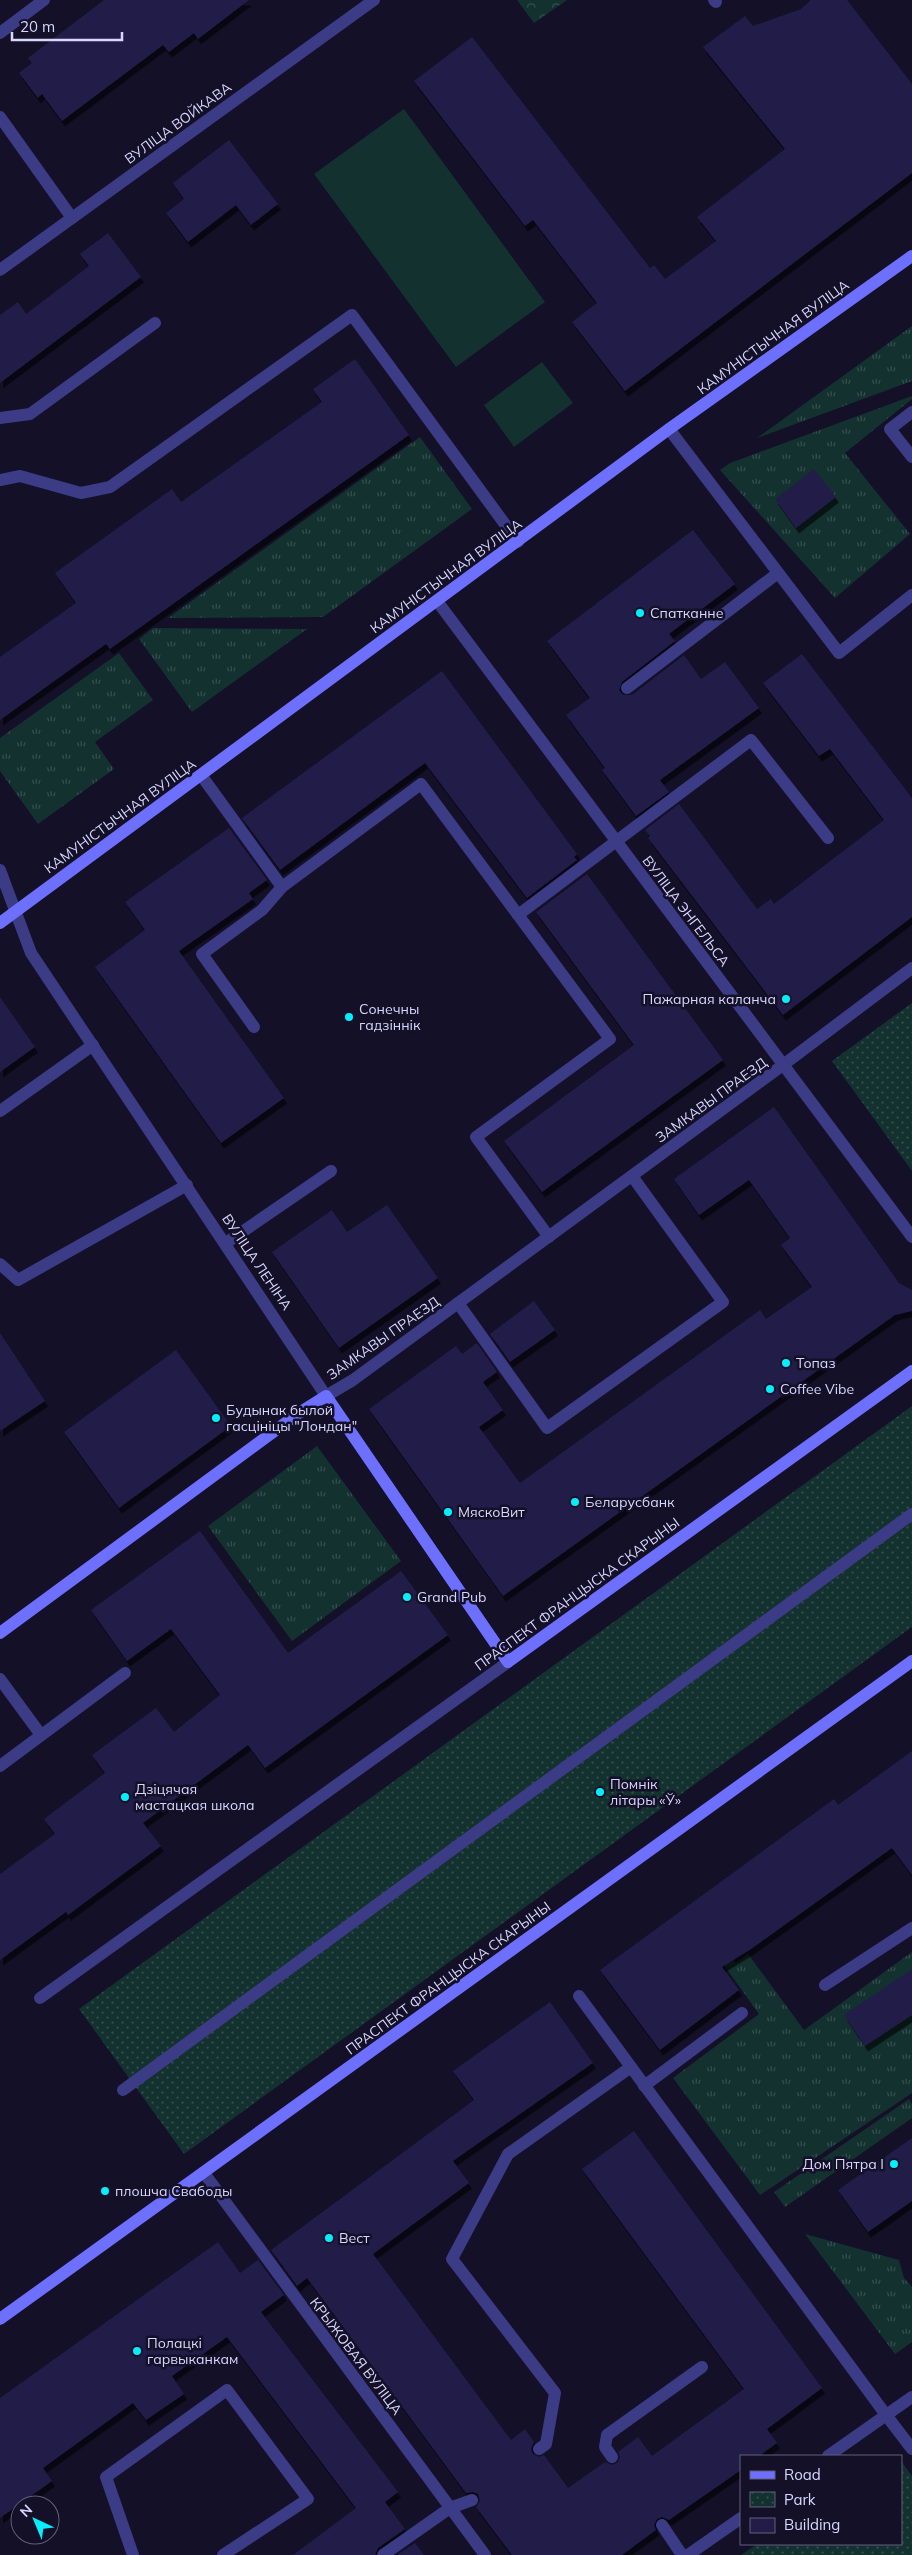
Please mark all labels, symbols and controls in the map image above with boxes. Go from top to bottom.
scale bar [12,10,122,42]
text: 20 m [20,17,55,36]
street label: ВУЛІЦА ВОЙКАВА [121,78,235,168]
street label: КАМУНІСТЫЧНАЯ ВУЛІЦА [694,275,853,398]
street label: КАМУНІСТЫЧНАЯ ВУЛІЦА [367,514,526,637]
place label: Спатканне [650,604,724,622]
marker: Спатканне [634,607,646,619]
street label: КАМУНІСТЫЧНАЯ ВУЛІЦА [41,754,200,877]
street label: ВУЛІЦА ЭНГЕЛЬСА [638,852,734,971]
place label: Пажарная каланча [642,990,776,1008]
marker: Пажарная каланча [780,993,792,1005]
place label: Сонечны гадзіннік [359,1000,421,1034]
marker: Сонечны гадзіннік [343,1011,355,1023]
street label: ЗАМКАВЫ ПРАЕЗД [652,1053,770,1147]
street label: ВУЛІЦА ЛЕНІНА [218,1210,296,1314]
street label: ЗАМКАВЫ ПРАЕЗД [323,1292,443,1384]
place label: Топаз [796,1354,836,1372]
marker: Топаз [780,1357,792,1369]
place label: Coffee Vibe [780,1380,854,1398]
marker: Coffee Vibe [764,1383,776,1395]
place label: Будынак былой гасцініцы "Лондан" [226,1401,357,1435]
marker: Будынак былой гасцініцы "Лондан" [210,1412,222,1424]
place label: Беларусбанк [585,1493,675,1511]
marker: Беларусбанк [569,1496,581,1508]
place label: МяскоВит [458,1503,525,1521]
marker: МяскоВит [442,1506,454,1518]
street label: ПРАСПЕКТ ФРАНЦЫСКА СКАРЫНЫ [471,1514,683,1674]
place label: Grand Pub [417,1588,486,1606]
marker: Grand Pub [401,1591,413,1603]
place label: Помнік літары «Ў» [610,1775,681,1809]
place label: Дзіцячая мастацкая школа [135,1780,255,1814]
marker: Помнік літары «Ў» [594,1786,606,1798]
marker: Дзіцячая мастацкая школа [119,1791,131,1803]
street label: ПРАСПЕКТ ФРАНЦЫСКА СКАРЫНЫ [342,1898,554,2058]
place label: Дом Пятра І [802,2155,884,2173]
marker: Дом Пятра І [888,2158,900,2170]
place label: плошча Свабоды [115,2182,232,2200]
marker: плошча Свабоды [99,2185,111,2197]
place label: Вест [339,2229,370,2247]
marker: Вест [323,2232,335,2244]
street label: КРЫЖОВАЯ ВУЛІЦА [306,2294,406,2419]
place label: Полацкі гарвыканкам [147,2334,238,2368]
marker: Полацкі гарвыканкам [131,2345,143,2357]
legend [740,2455,902,2545]
text: Road [784,2465,821,2484]
text: Park [784,2490,816,2509]
north arrow [10,2495,60,2545]
text: N [16,2501,36,2521]
text: Building [784,2515,840,2534]

